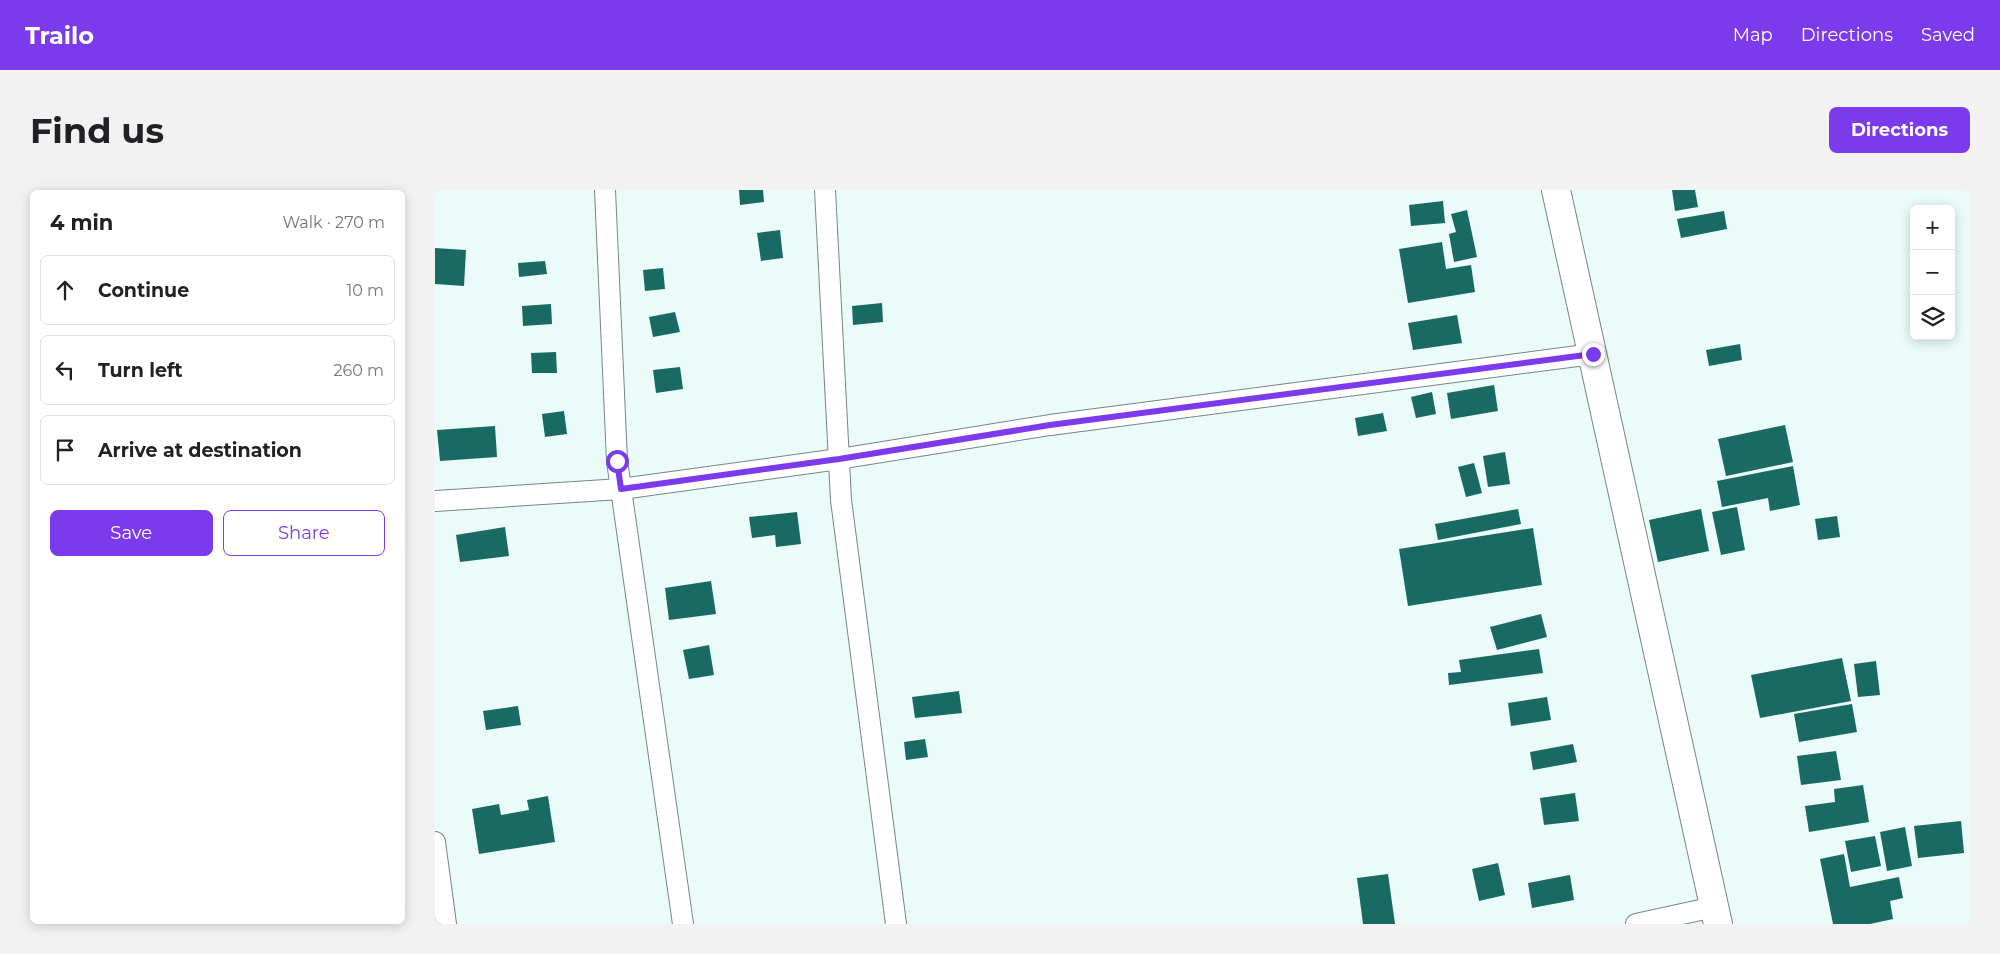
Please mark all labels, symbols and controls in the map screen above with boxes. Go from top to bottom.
text: Trailo [25,21,94,50]
text: Map [1733,24,1773,46]
text: Directions [1801,24,1893,46]
text: Saved [1921,24,1975,46]
button: Directions [1829,107,1970,153]
text: Find us [30,109,164,152]
map controls [1910,205,1955,340]
button: + [1910,205,1955,250]
text: 4 min [50,210,113,235]
text: Walk · 270 m [282,213,385,232]
button: − [1910,250,1955,295]
icon: ahead [51,276,79,304]
text: Continue [98,279,189,302]
text: 10 m [346,281,384,300]
button: layers [1910,295,1955,340]
route end [1582,343,1605,366]
icon: left [51,356,79,384]
text: Turn left [98,359,183,382]
text: 260 m [333,361,384,380]
icon: arrive [51,436,79,464]
text: Arrive at destination [98,439,302,462]
route start [606,450,629,473]
button: Save [50,510,213,556]
button: Share [223,510,385,556]

